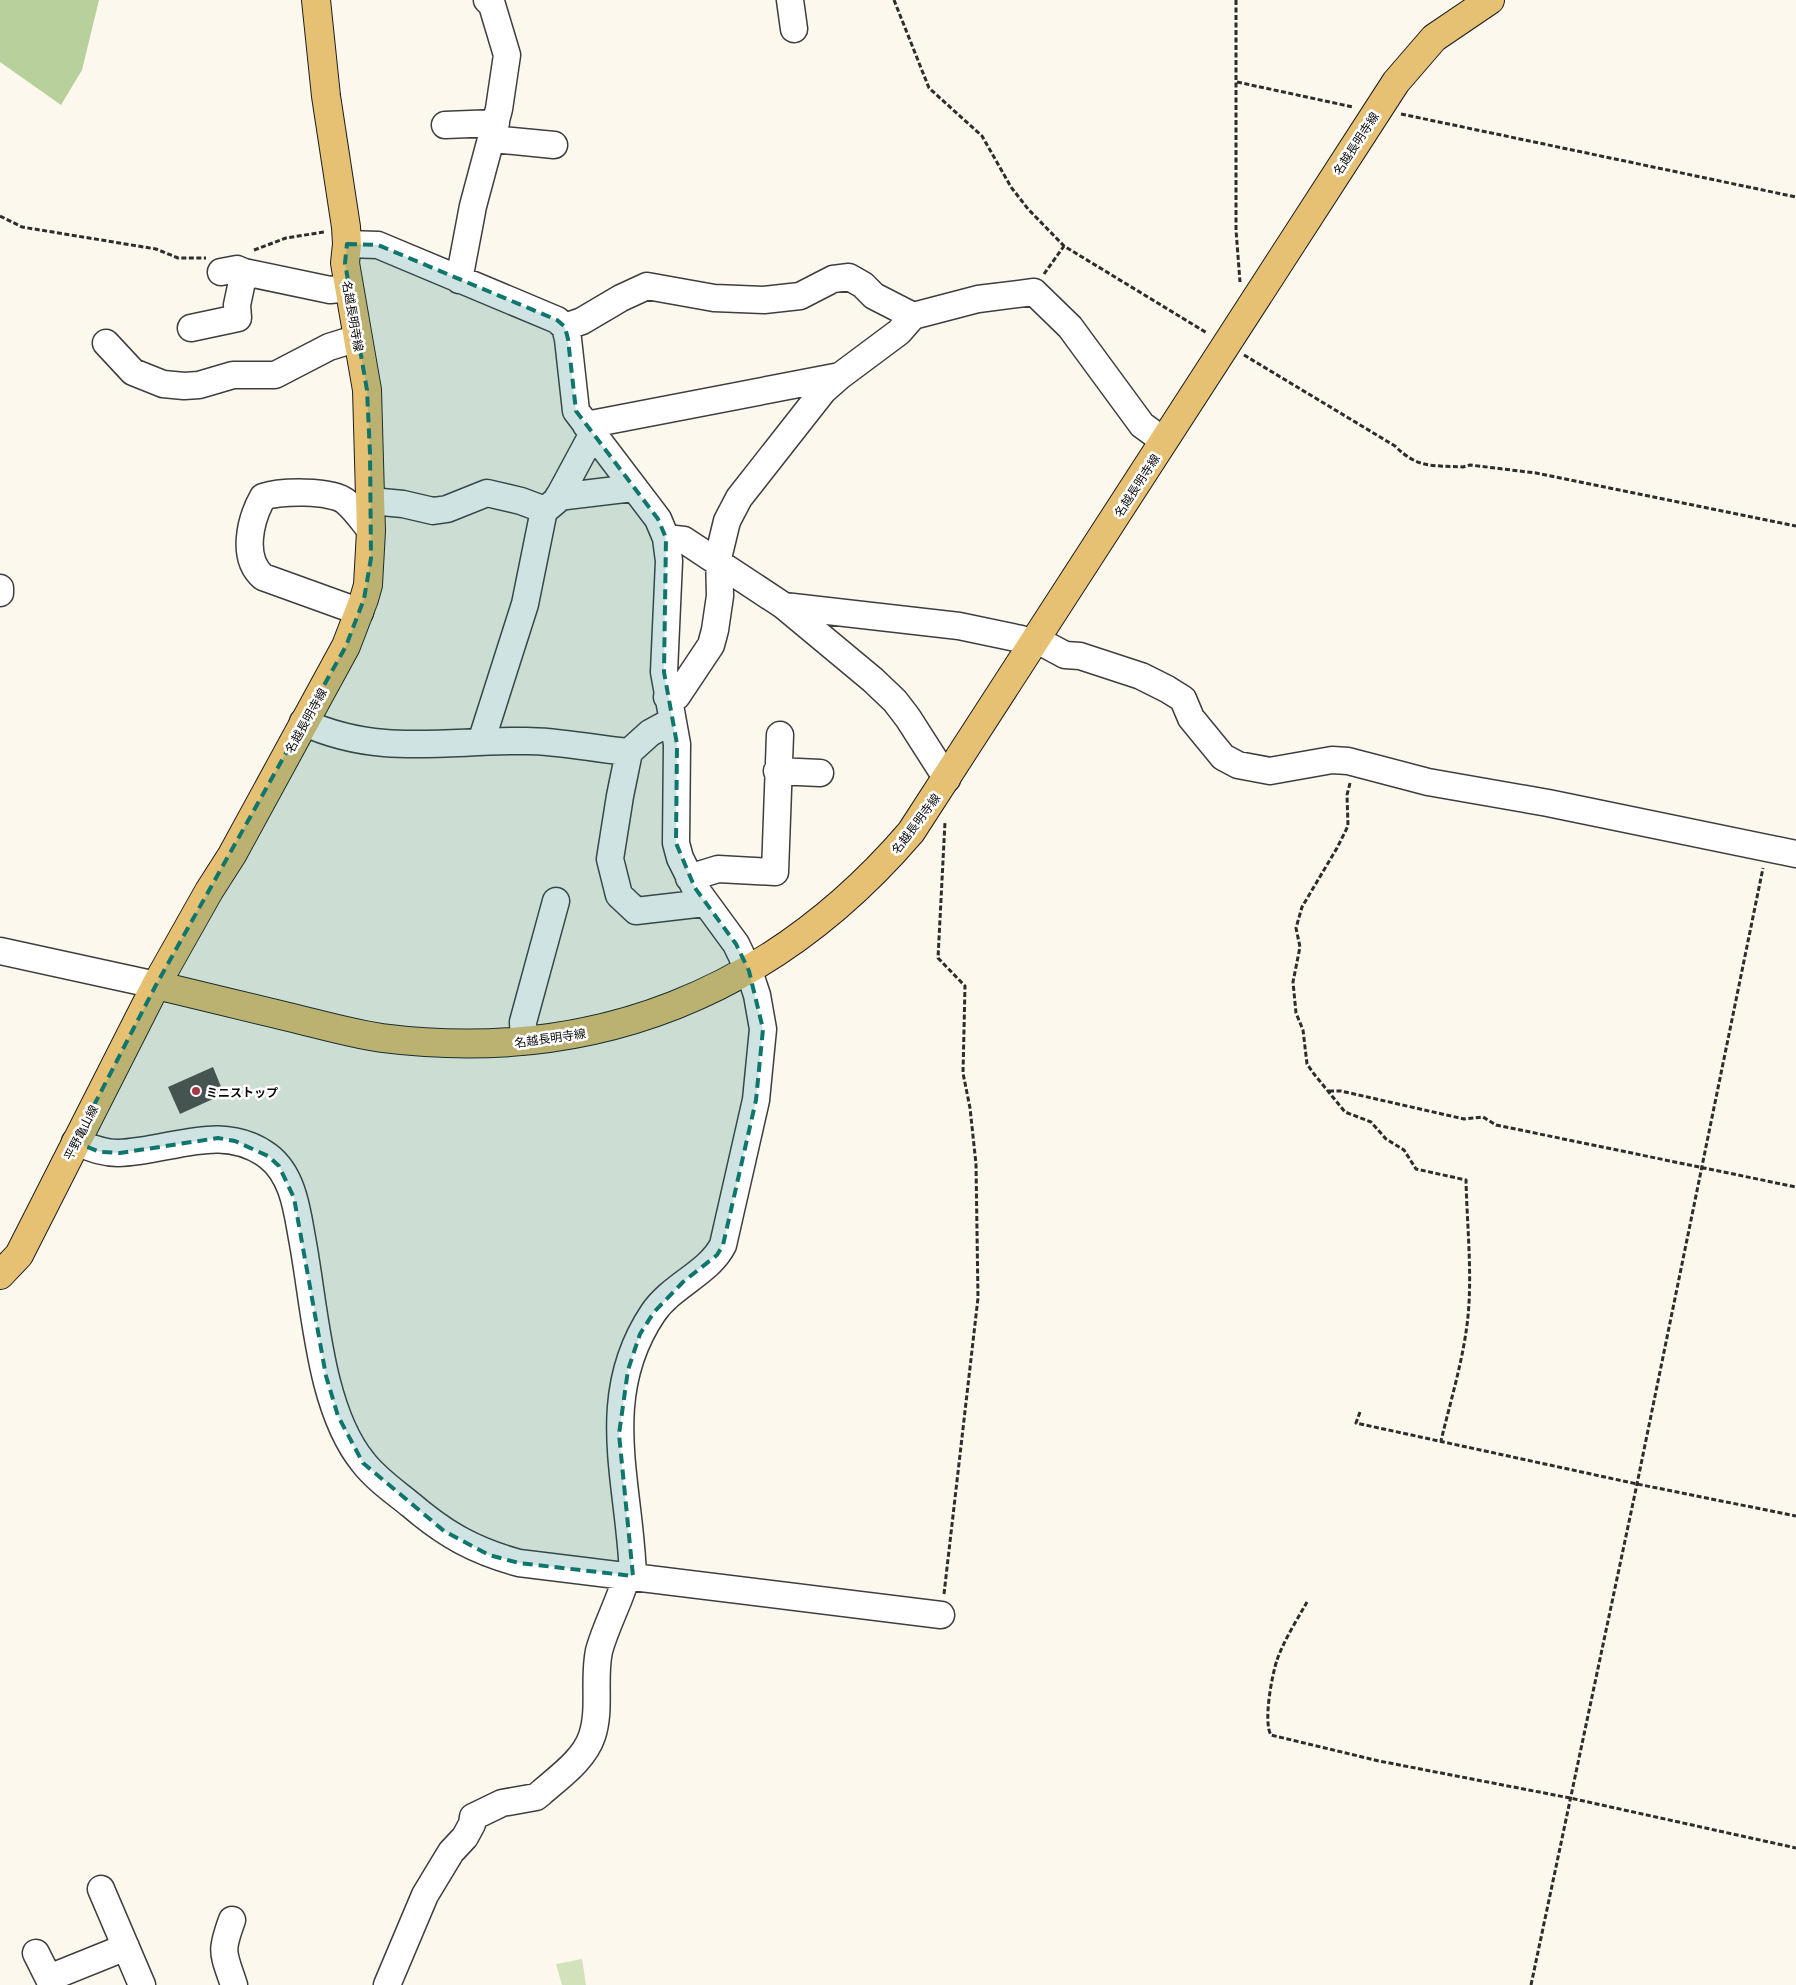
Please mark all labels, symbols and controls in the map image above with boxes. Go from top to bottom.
street label: 名越長明寺線 [1328,108,1382,178]
street label: 名越長明寺線 [339,279,369,353]
street label: 名越長明寺線 [1109,450,1163,520]
street label: 名越長明寺線 [280,684,330,756]
street label: 名越長明寺線 [887,789,943,857]
street label: 名越長明寺線 [513,1024,587,1050]
place label: ミニストップ [206,1083,278,1100]
marker: ミニストップ [190,1085,202,1097]
street label: 平野亀山線 [59,1101,101,1163]

